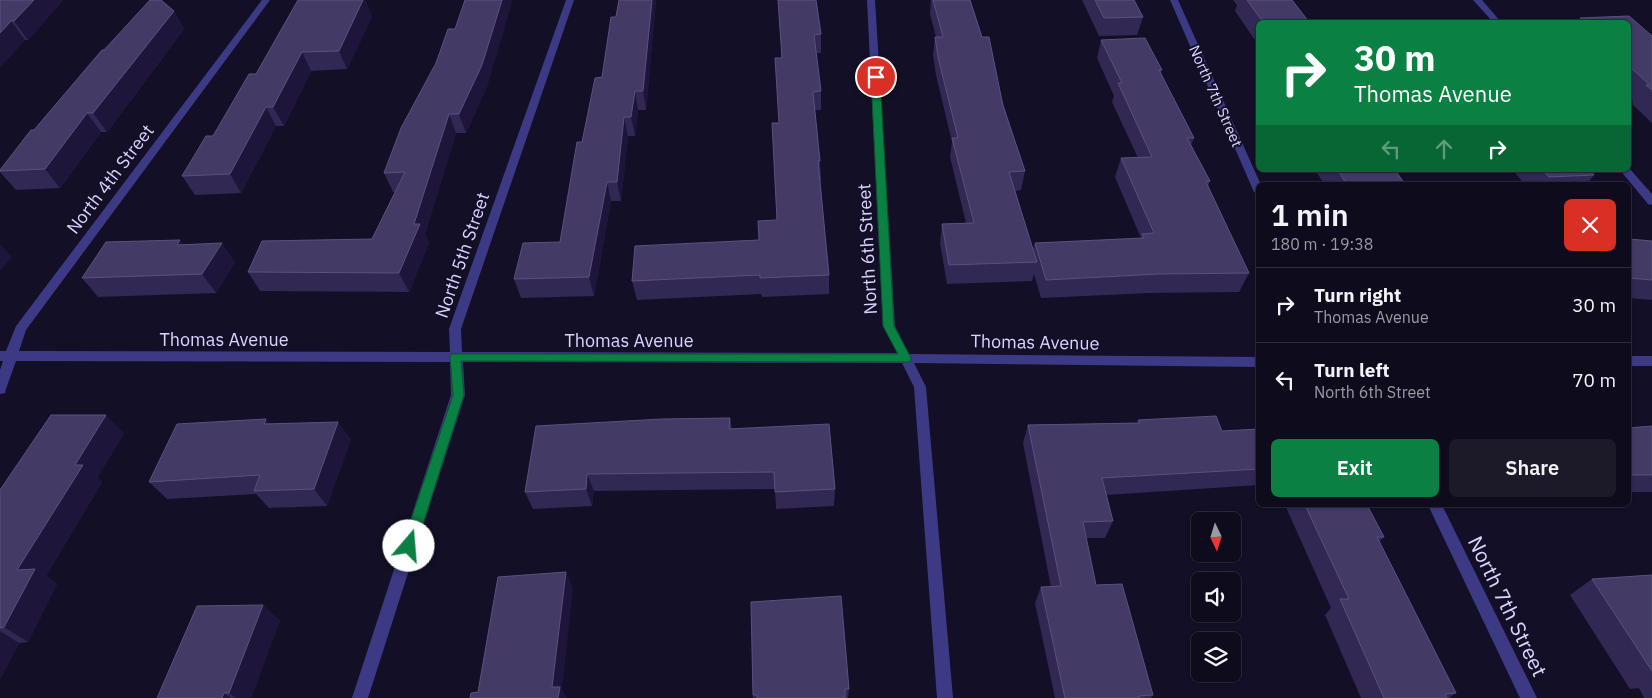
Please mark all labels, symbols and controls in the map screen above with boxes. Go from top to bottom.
text: 30 m [1354,35,1436,81]
icon: right [1271,40,1336,105]
street label: North 7th Street [1185,42,1247,150]
pin [855,56,897,98]
icon: arrive [862,63,890,91]
text: Thomas Avenue [1354,79,1512,108]
street label: North 4th Street [61,120,159,238]
icon: left [1377,135,1405,163]
icon: ahead [1430,135,1458,163]
icon: right [1483,135,1511,163]
street label: North 6th Street [852,183,882,315]
street label: North 5th Street [430,189,494,321]
text: 1 min [1271,195,1349,234]
button: close [1564,199,1616,251]
text: 180 m · 19:38 [1271,234,1373,254]
text: Turn right [1314,283,1401,307]
icon: right [1271,291,1299,319]
text: 30 m [1572,293,1616,317]
text: Thomas Avenue [1314,307,1429,327]
street label: Thomas Avenue [159,328,289,351]
street label: Thomas Avenue [564,329,694,352]
street label: Thomas Avenue [970,329,1100,355]
text: Turn left [1314,358,1390,382]
icon: left [1271,366,1299,394]
text: 70 m [1572,368,1616,392]
text: North 6th Street [1314,382,1431,402]
button: Exit [1271,439,1439,497]
button: Share [1449,439,1616,497]
north arrow [1191,512,1241,562]
map controls [1191,512,1241,682]
position arrow [382,519,434,571]
street label: North 7th Street [1462,531,1554,681]
button: sound [1191,572,1241,622]
button: layers [1191,632,1241,682]

